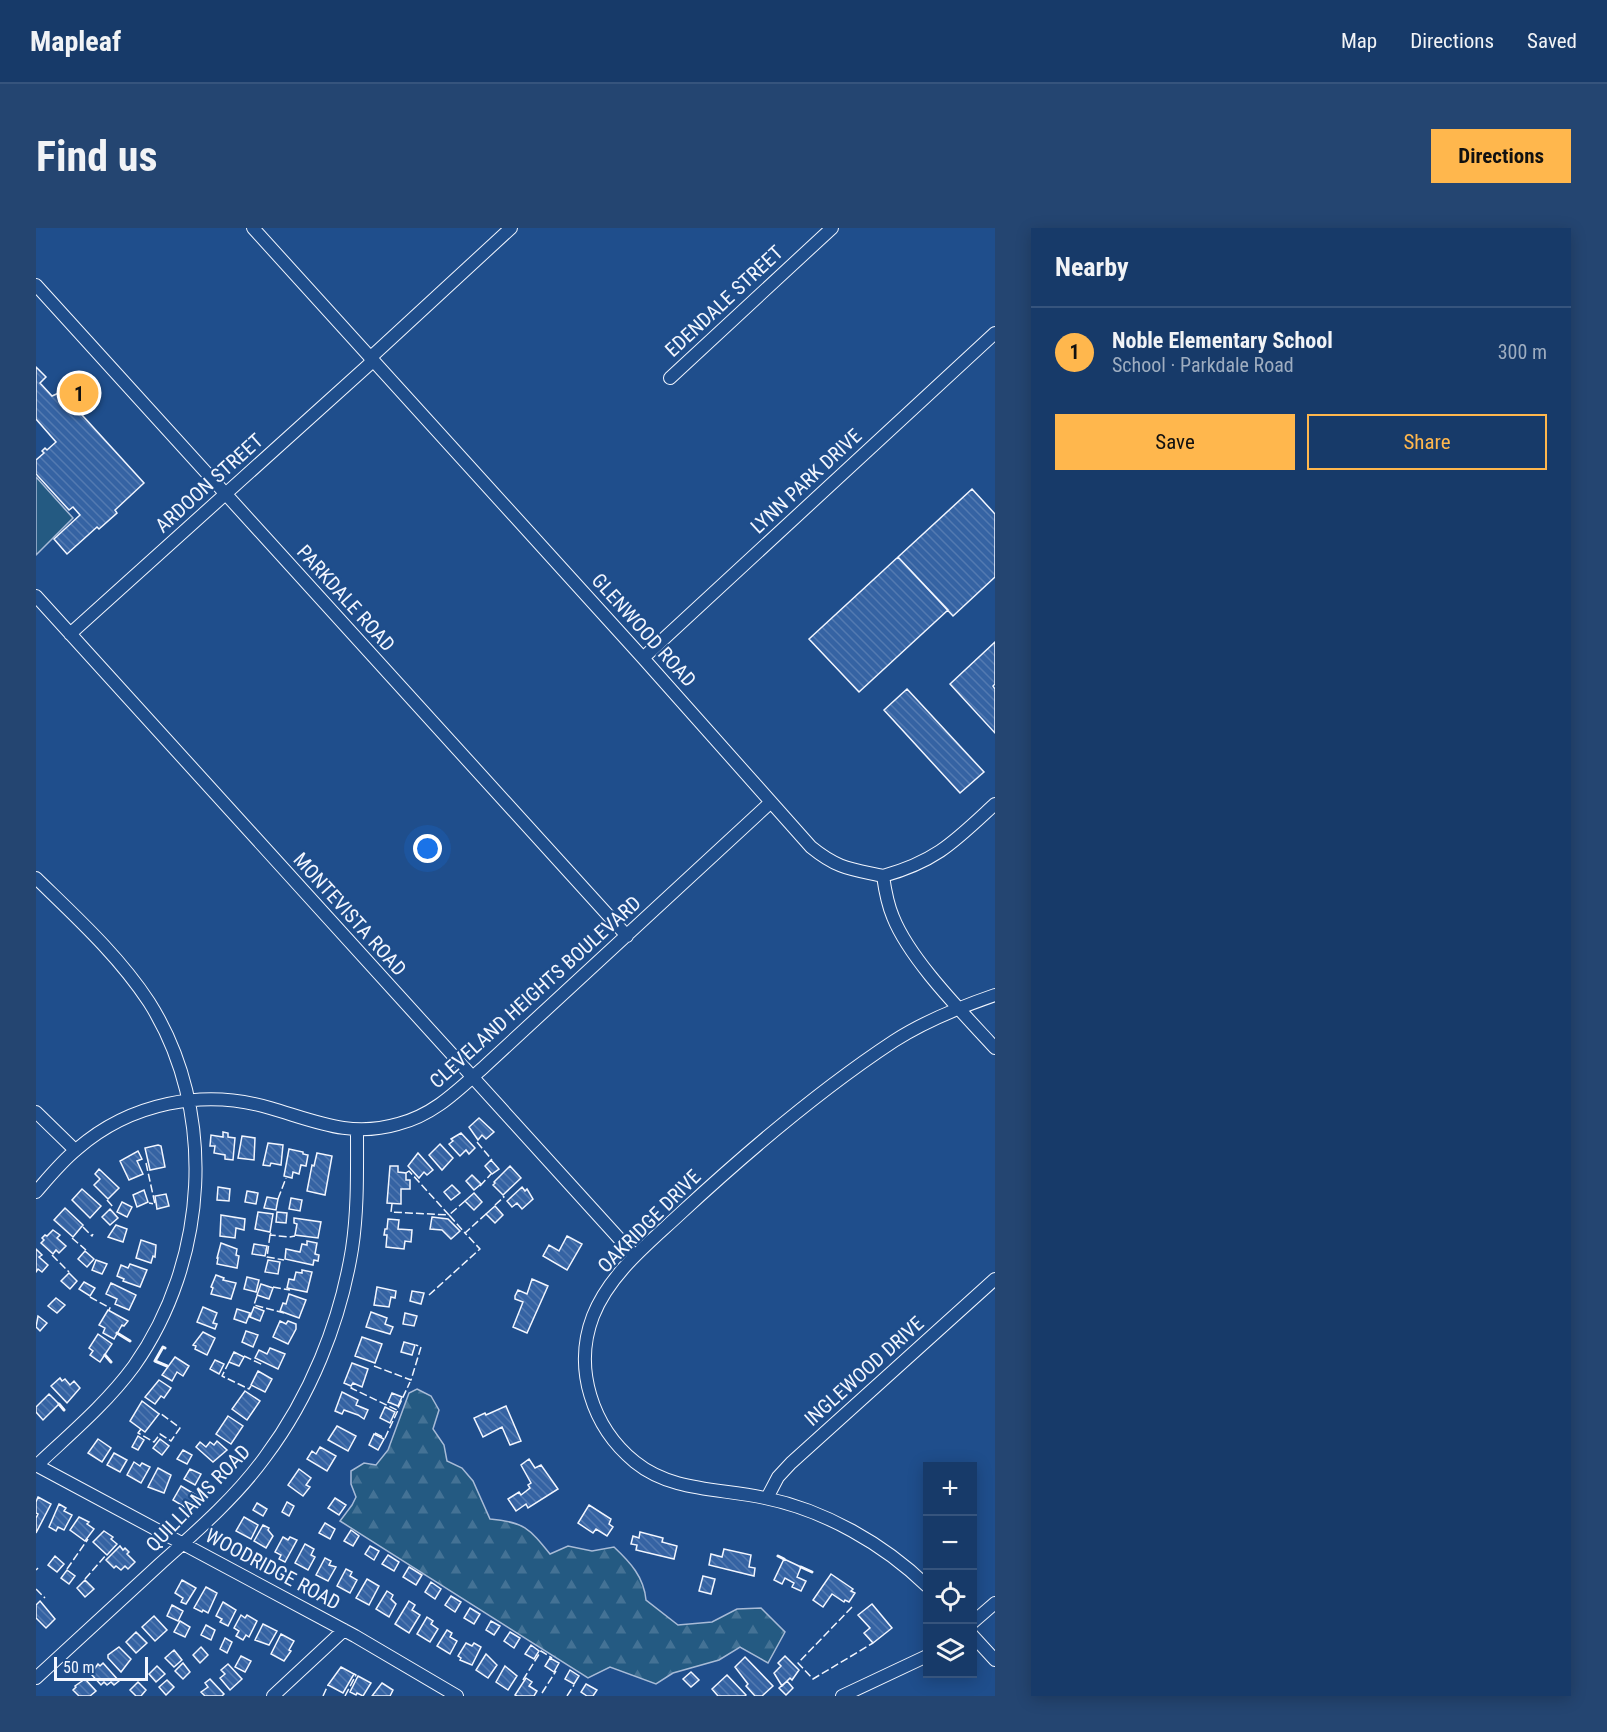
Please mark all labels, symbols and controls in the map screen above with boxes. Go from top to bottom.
text: Mapleaf [30,25,121,58]
text: Map [1341,29,1377,53]
text: Directions [1410,29,1494,53]
text: Saved [1527,29,1577,53]
button: Directions [1431,129,1571,183]
text: Find us [36,132,157,181]
street label: EDENDALE STREET [660,240,788,362]
text: Nearby [1055,252,1129,282]
text: Noble Elementary School [1112,328,1333,353]
text: 1 [1069,340,1080,364]
text: 300 m [1498,340,1547,364]
text: School · Parkdale Road [1112,353,1294,377]
pin: 1 [60,370,99,416]
button: Save [1055,414,1295,470]
button: Share [1307,414,1547,470]
street label: LYNN PARK DRIVE [746,424,866,538]
street label: ARDOON STREET [150,428,268,538]
street label: PARKDALE ROAD [292,540,400,656]
street label: GLENWOOD ROAD [587,568,701,692]
your location [413,834,442,863]
street label: MONTEVISTA ROAD [288,848,412,980]
street label: CLEVELAND HEIGHTS BOULEVARD [425,891,645,1093]
street label: OAKRIDGE DRIVE [592,1164,706,1278]
street label: INGLEWOOD DRIVE [799,1311,929,1431]
street label: QUILLIAMS ROAD [141,1440,255,1556]
map controls [923,1462,977,1678]
button: + [923,1462,977,1516]
button: − [923,1516,977,1570]
street label: WOODRIDGE ROAD [201,1523,345,1615]
button: locate [923,1570,977,1624]
button: layers [923,1624,977,1678]
scale bar [54,1654,148,1682]
text: 50 m [63,1658,95,1677]

